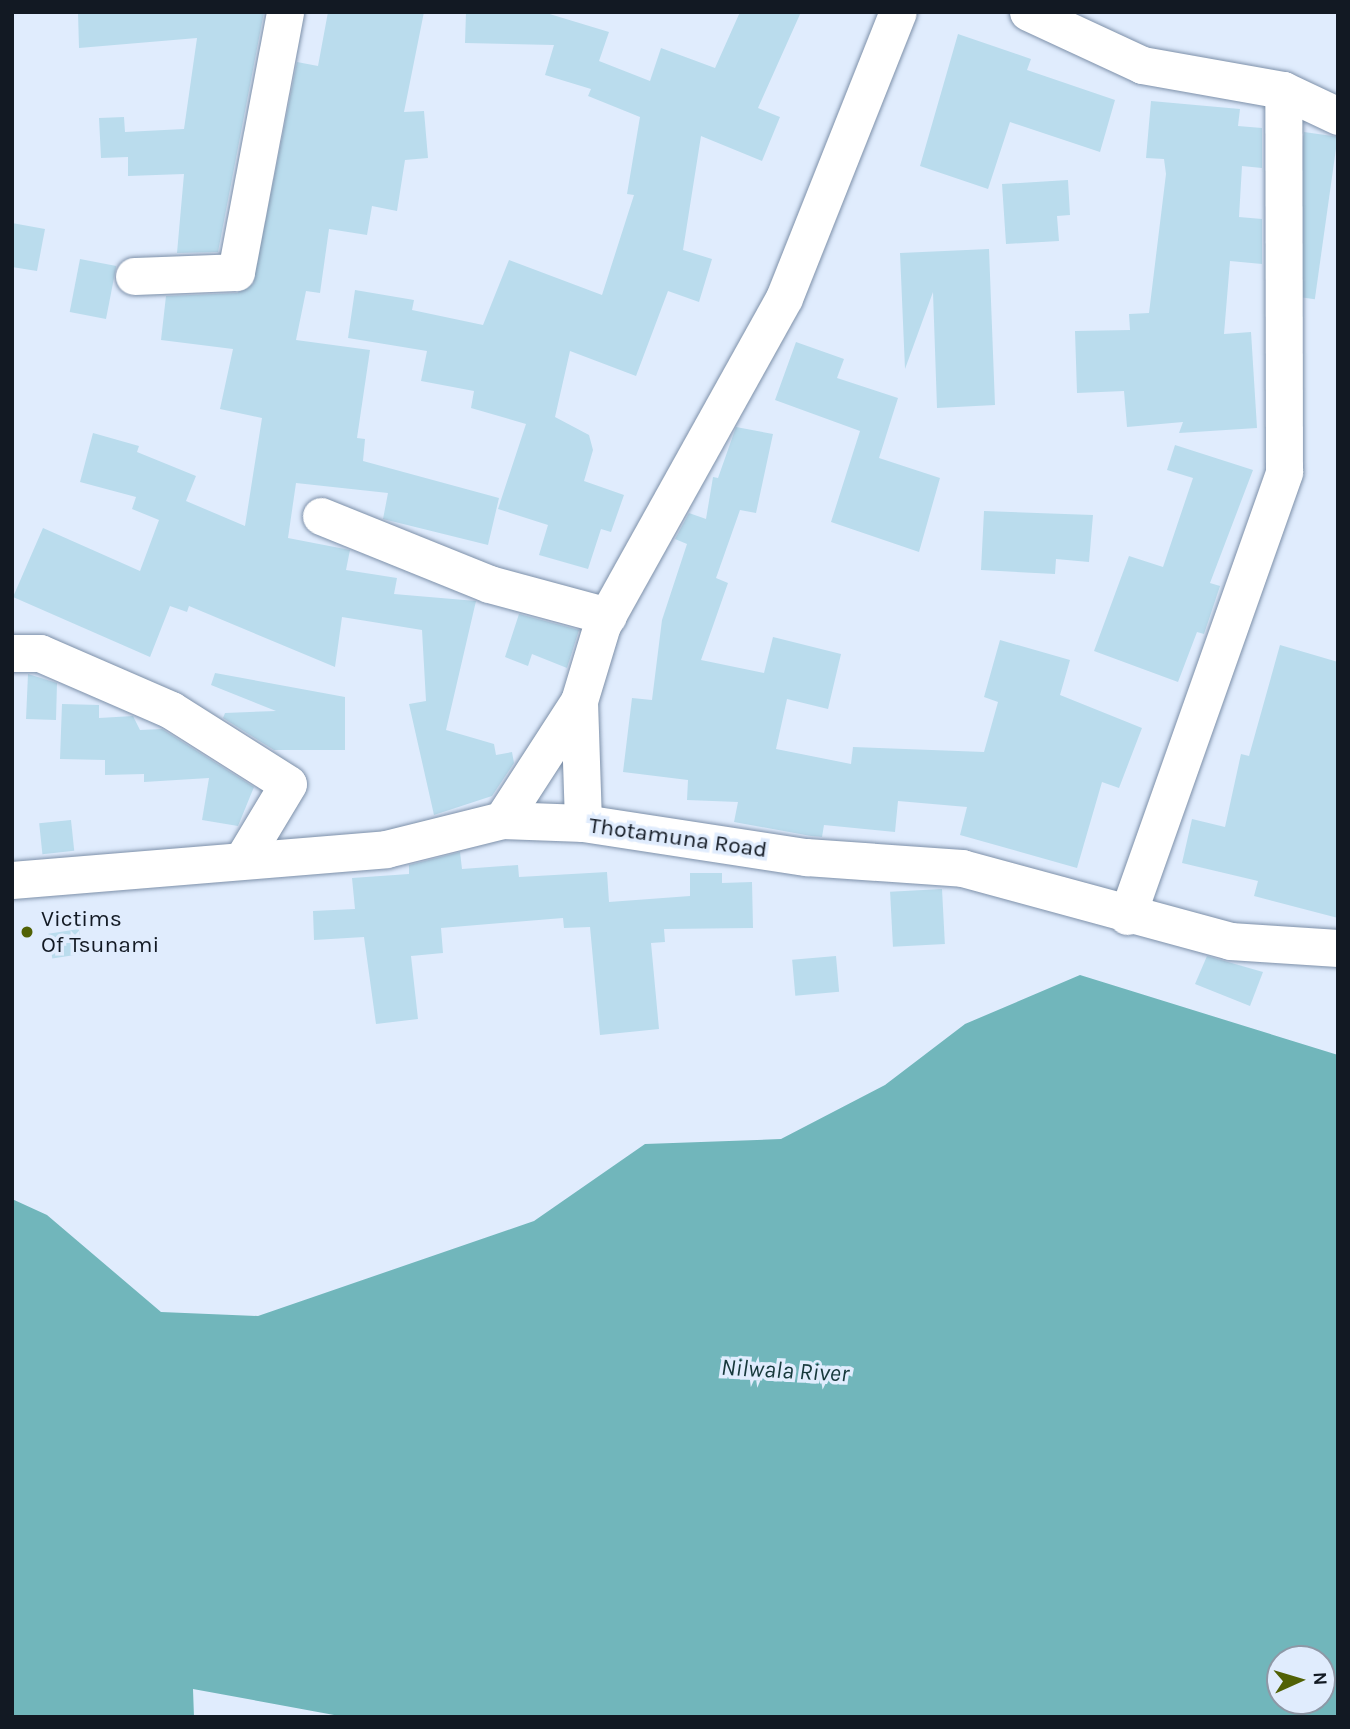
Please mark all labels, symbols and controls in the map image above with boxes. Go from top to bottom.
street label: Thotamuna Road [587,812,769,864]
place label: Victims Of Tsunami [41,905,159,959]
marker: Victims Of Tsunami [19,924,35,940]
water label: Nilwala River [720,1353,850,1389]
north arrow [1266,1645,1336,1715]
text: N [1309,1671,1331,1686]

